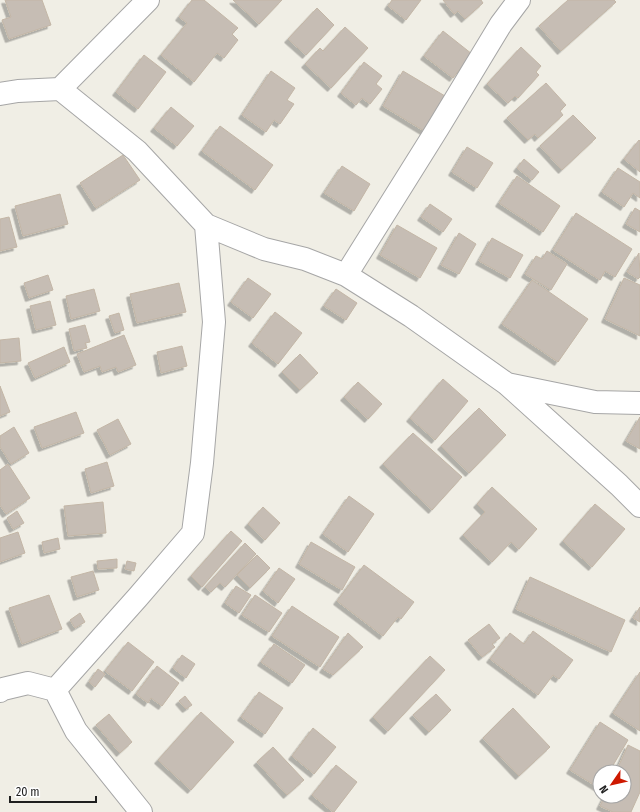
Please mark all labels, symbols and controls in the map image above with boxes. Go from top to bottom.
north arrow [592,764,632,804]
scale bar [10,778,96,804]
text: N [597,783,611,796]
text: 20 m [16,785,40,799]

